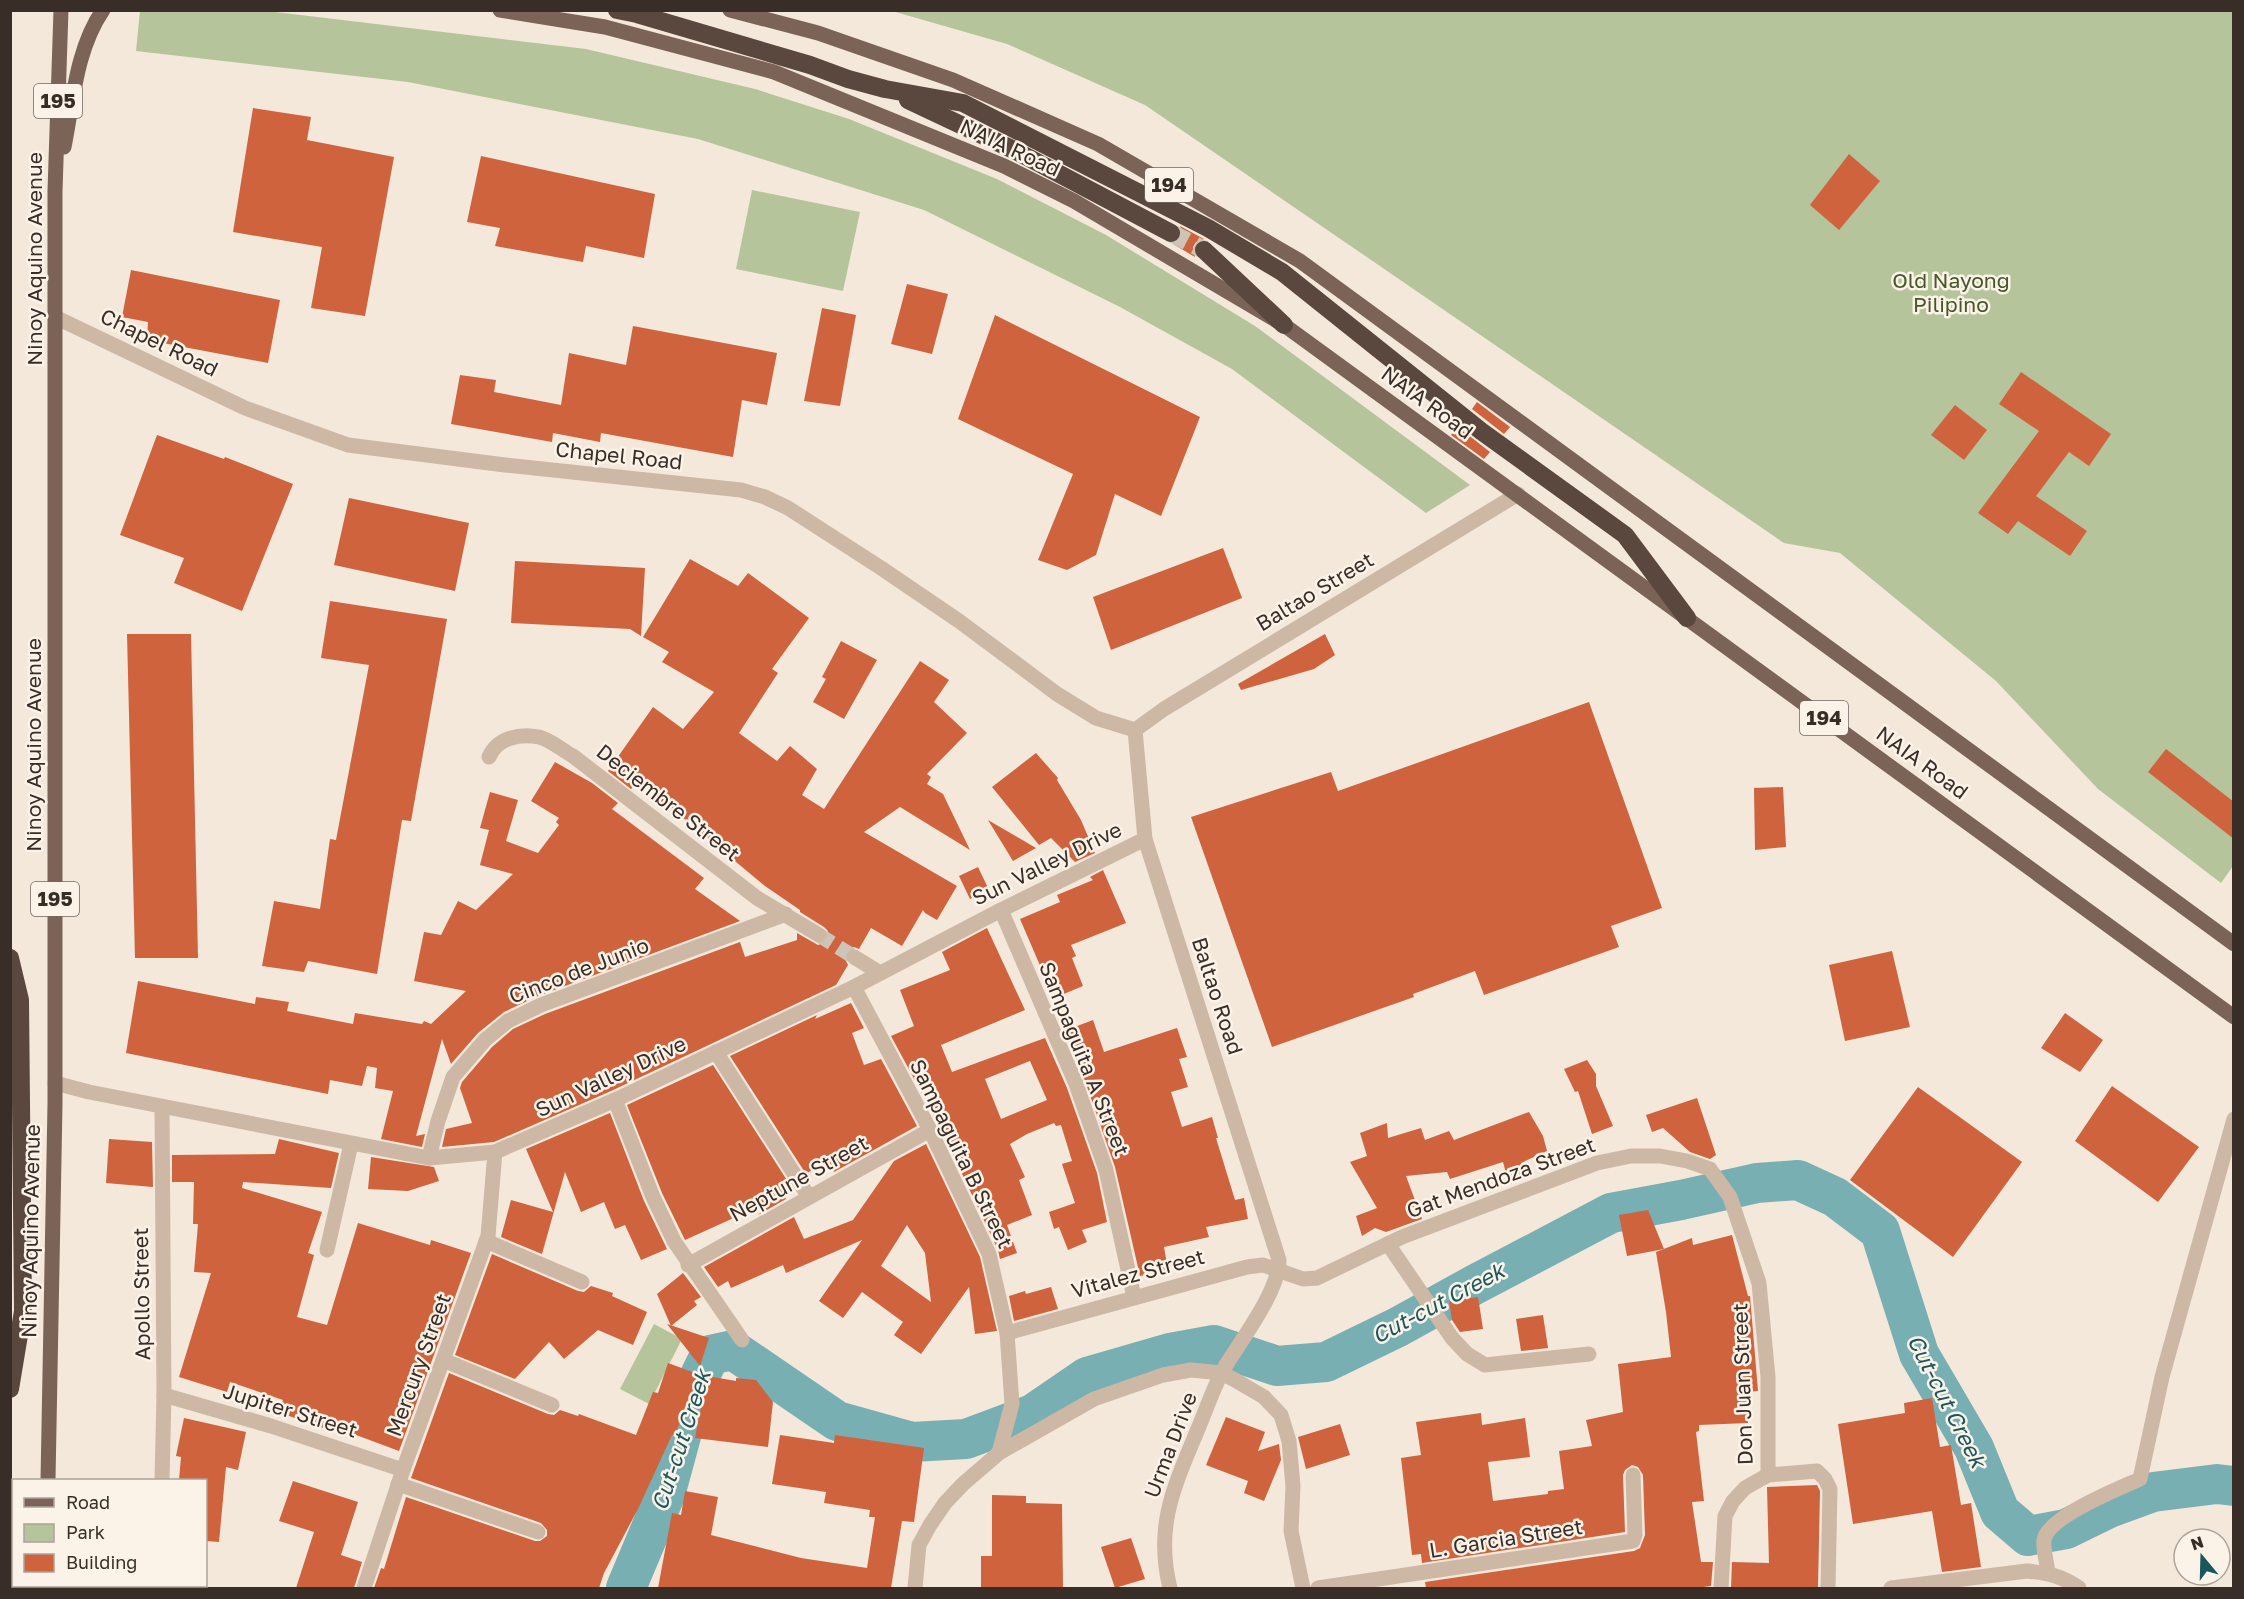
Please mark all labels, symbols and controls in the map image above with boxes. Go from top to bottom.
road number: 195 [34,84,82,118]
street label: NAIA Road [956,113,1065,182]
street label: Ninoy Aquino Avenue [21,152,47,366]
road number: 194 [1145,168,1193,202]
park label: Old Nayong Pilipino [1892,267,2010,317]
street label: Chapel Road [96,302,222,382]
street label: NAIA Road [1376,360,1479,444]
street label: Chapel Road [554,435,684,475]
street label: Baltao Street [1251,546,1378,636]
street label: Ninoy Aquino Avenue [20,638,46,852]
road number: 194 [1800,701,1848,735]
street label: NAIA Road [1871,720,1974,804]
street label: Deciembre Street [592,738,746,866]
street label: Sun Valley Drive [968,816,1126,911]
road number: 195 [31,882,79,916]
street label: Cinco de Junio [505,931,652,1009]
street label: Baltao Road [1187,934,1249,1058]
street label: Sampaguita A Street [1034,958,1136,1159]
street label: Sun Valley Drive [531,1030,690,1122]
street label: Sampaguita B Street [905,1055,1019,1252]
street label: Ninoy Aquino Avenue [15,1124,45,1338]
street label: Neptune Street [725,1129,872,1227]
street label: Gat Mendoza Street [1403,1131,1598,1223]
street label: Apollo Street [127,1227,155,1361]
street label: Vitalez Street [1068,1243,1207,1303]
water label: Cut-cut Creek [1367,1255,1511,1349]
street label: Mercury Street [380,1290,456,1440]
street label: Don Juan Street [1726,1303,1758,1465]
water label: Cut-cut Creek [1902,1330,1994,1474]
water label: Cut-cut Creek [645,1364,717,1513]
street label: Jupiter Street [220,1377,361,1443]
street label: Urma Drive [1138,1388,1202,1501]
legend [12,1479,207,1587]
text: Road [66,1491,110,1513]
street label: L. Garcia Street [1427,1513,1584,1563]
text: Park [66,1521,105,1543]
north arrow [2172,1527,2232,1587]
text: N [2188,1531,2206,1554]
text: Building [66,1551,137,1573]

